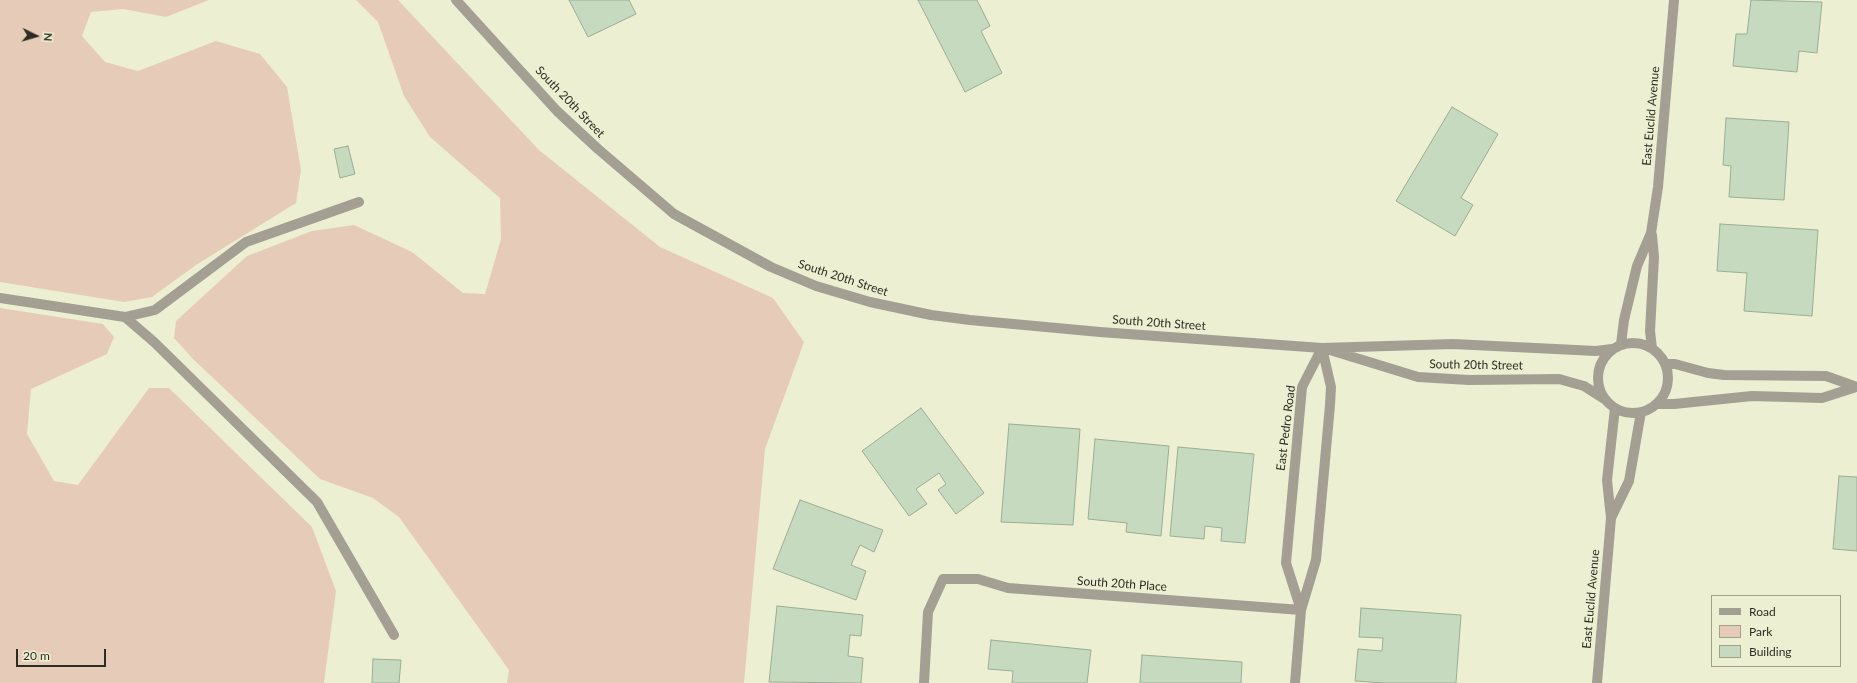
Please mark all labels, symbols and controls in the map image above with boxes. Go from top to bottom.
north arrow [16,16,56,56]
text: N [42,32,55,42]
street label: South 20th Street [532,63,608,141]
street label: East Euclid Avenue [1639,66,1663,166]
street label: South 20th Street [796,257,890,299]
street label: South 20th Street [1112,313,1206,333]
street label: South 20th Street [1429,357,1523,373]
street label: East Pedro Road [1274,384,1298,472]
street label: East Euclid Avenue [1579,549,1603,649]
street label: South 20th Place [1077,574,1167,594]
legend [1711,595,1841,667]
text: Road [1749,604,1776,619]
text: Park [1749,624,1772,639]
scale bar [18,641,108,667]
text: Building [1749,644,1792,659]
text: 20 m [23,648,50,663]

